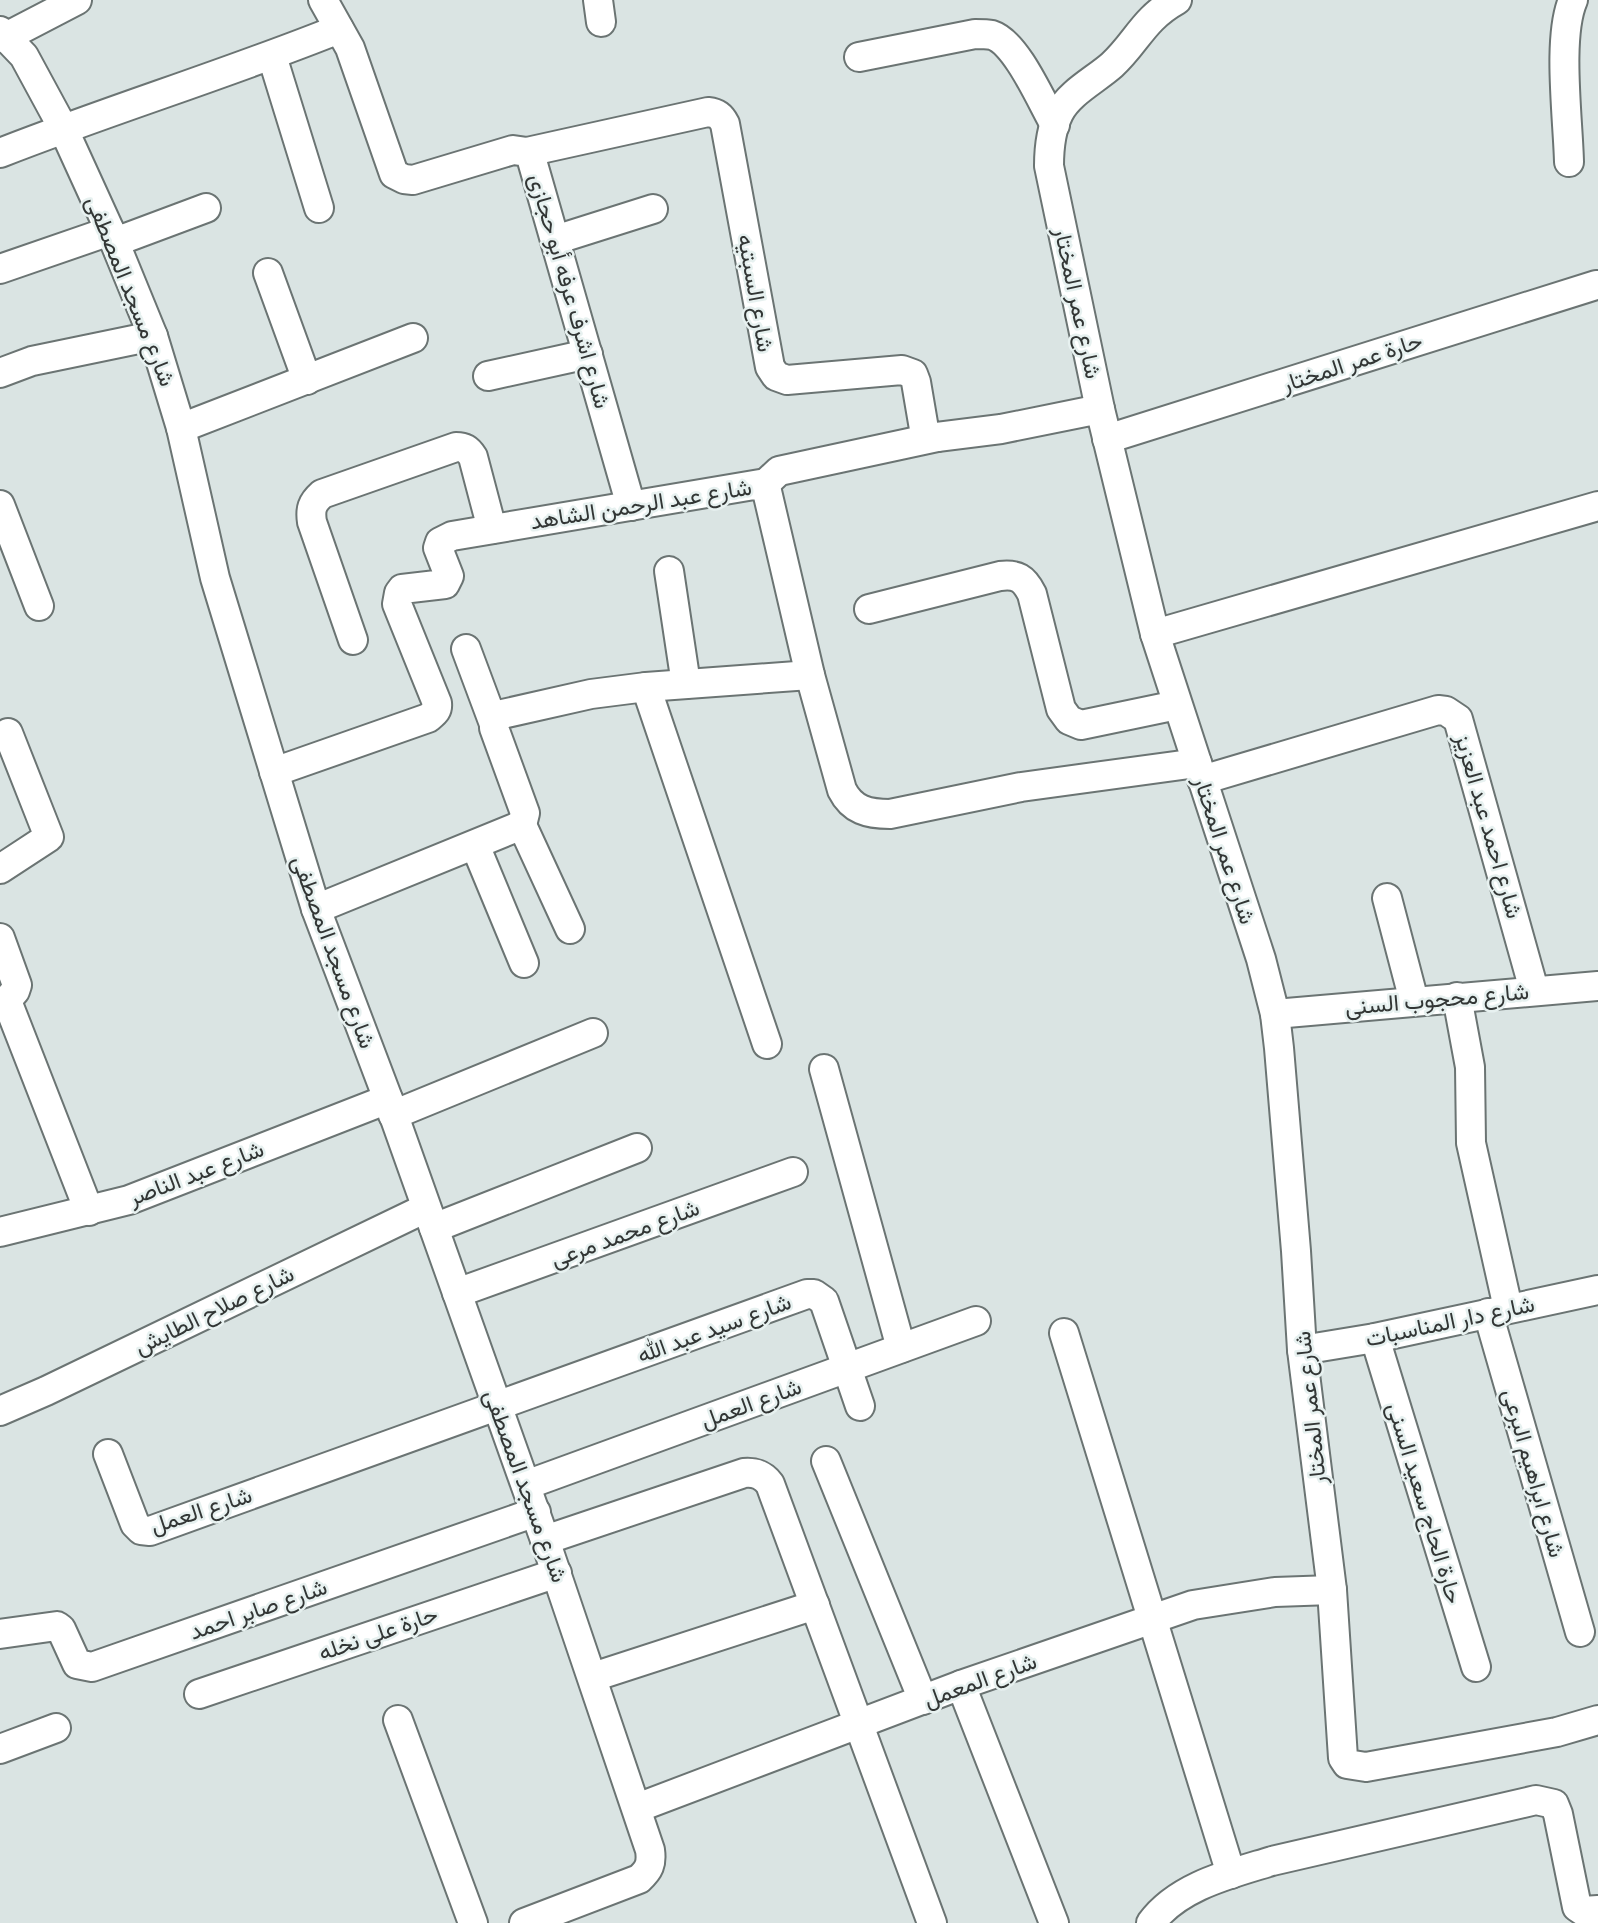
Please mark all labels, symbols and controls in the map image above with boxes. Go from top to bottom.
street label: شارع اشرف عرفه أبو حجازى [521,170,617,412]
street label: شارع مسجد المصطفى [78,192,182,391]
street label: شارع عمر المختار [1046,224,1108,382]
street label: شارع السبتيه [730,232,780,355]
street label: حارة عمر المختار [1277,326,1426,399]
street label: شارع عبد الرحمن الشاهد [528,473,754,537]
street label: شارع احمد عبد العزيز [1447,729,1529,922]
street label: شارع عمر المختار [1186,771,1262,928]
street label: شارع مسجد المصطفى [284,852,382,1053]
street label: شارع محجوب السنى [1344,977,1530,1023]
street label: شارع عبد الناصر [123,1134,268,1214]
street label: شارع محمد مرعى [547,1193,704,1275]
street label: شارع صلاح الطايش [130,1259,299,1363]
street label: شارع سيد عبد الله [633,1287,795,1371]
street label: شارع دار المناسبات [1363,1289,1537,1355]
street label: شارع عمر المختار [1288,1330,1334,1487]
street label: شارع العمل [697,1372,806,1436]
street label: شارع ابراهيم البرعى [1495,1385,1571,1561]
street label: شارع مسجد المصطفى [476,1386,574,1587]
street label: حارة الحاج سعيد السنى [1379,1399,1469,1607]
street label: شارع العمل [147,1480,256,1541]
street label: شارع صابر احمد [186,1572,331,1648]
street label: حارة على نخله [315,1600,442,1667]
street label: شارع المعمل [920,1647,1041,1715]

